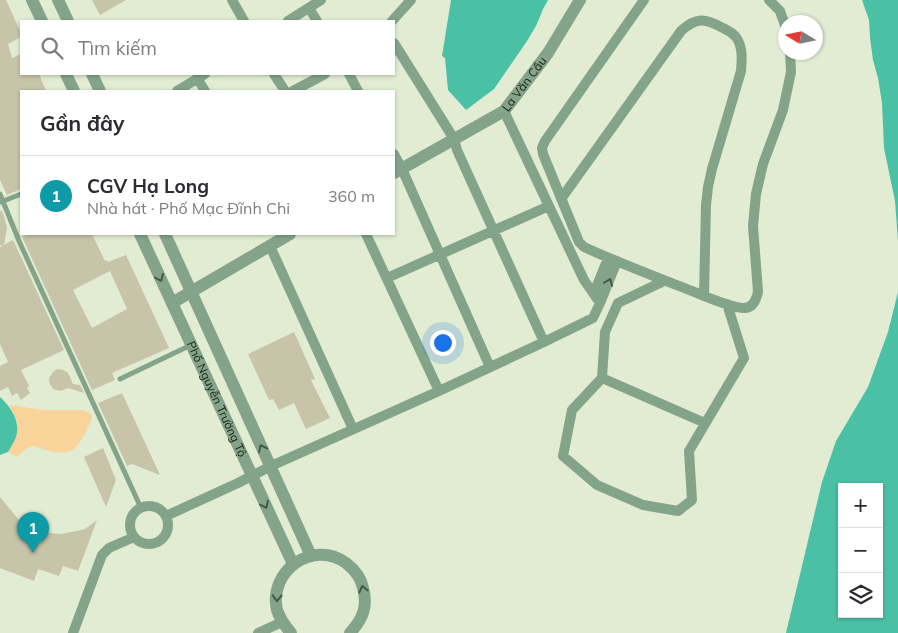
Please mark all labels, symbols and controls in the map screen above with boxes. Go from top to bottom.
north arrow [778,15,823,60]
search box [20,20,395,75]
icon: search [38,34,66,62]
text: Tìm kiếm [78,36,157,60]
street label: La Văn Cầu [498,53,550,114]
text: Gần đây [40,110,124,136]
text: CGV Hạ Long [87,174,209,198]
text: 1 [51,186,61,206]
text: 360 m [328,186,375,206]
text: Nhà hát · Phố Mạc Đĩnh Chi [87,198,290,218]
one-way arrow [154,273,165,282]
one-way arrow [602,278,613,287]
your location [430,330,456,356]
street label: Phố Nguyễn Trường Tộ [184,339,250,459]
one-way arrow [258,444,269,453]
map controls [838,483,883,618]
button: + [838,483,883,528]
one-way arrow [259,500,270,509]
pin: 1 [17,512,49,553]
button: − [838,528,883,573]
button: layers [838,573,883,618]
one-way arrow [358,585,369,593]
one-way arrow [272,595,283,603]

